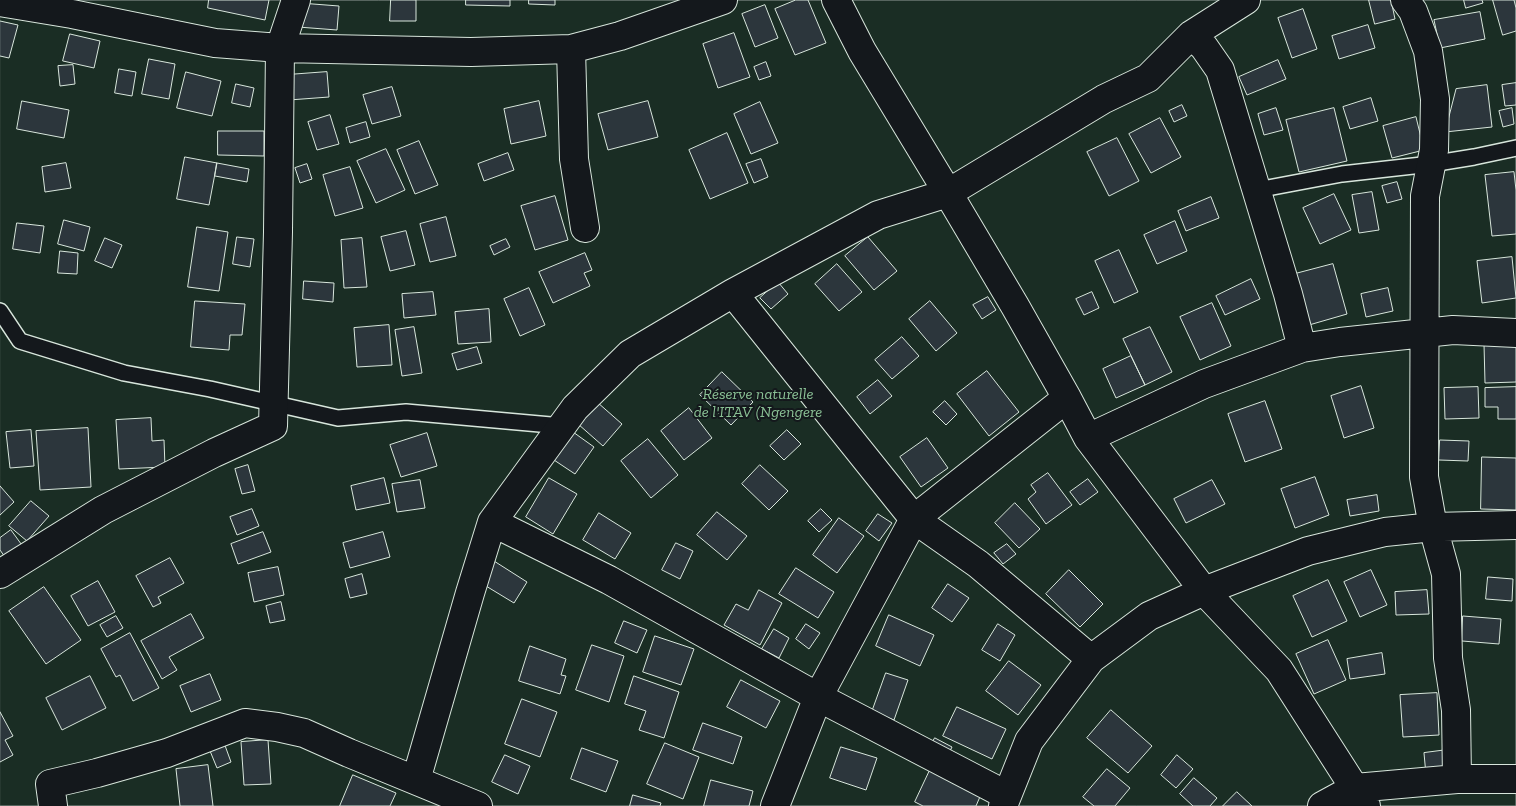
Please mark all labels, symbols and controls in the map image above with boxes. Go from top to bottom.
park label: Réserve naturelle de l'ITAV (Ngengere [694,384,822,422]

